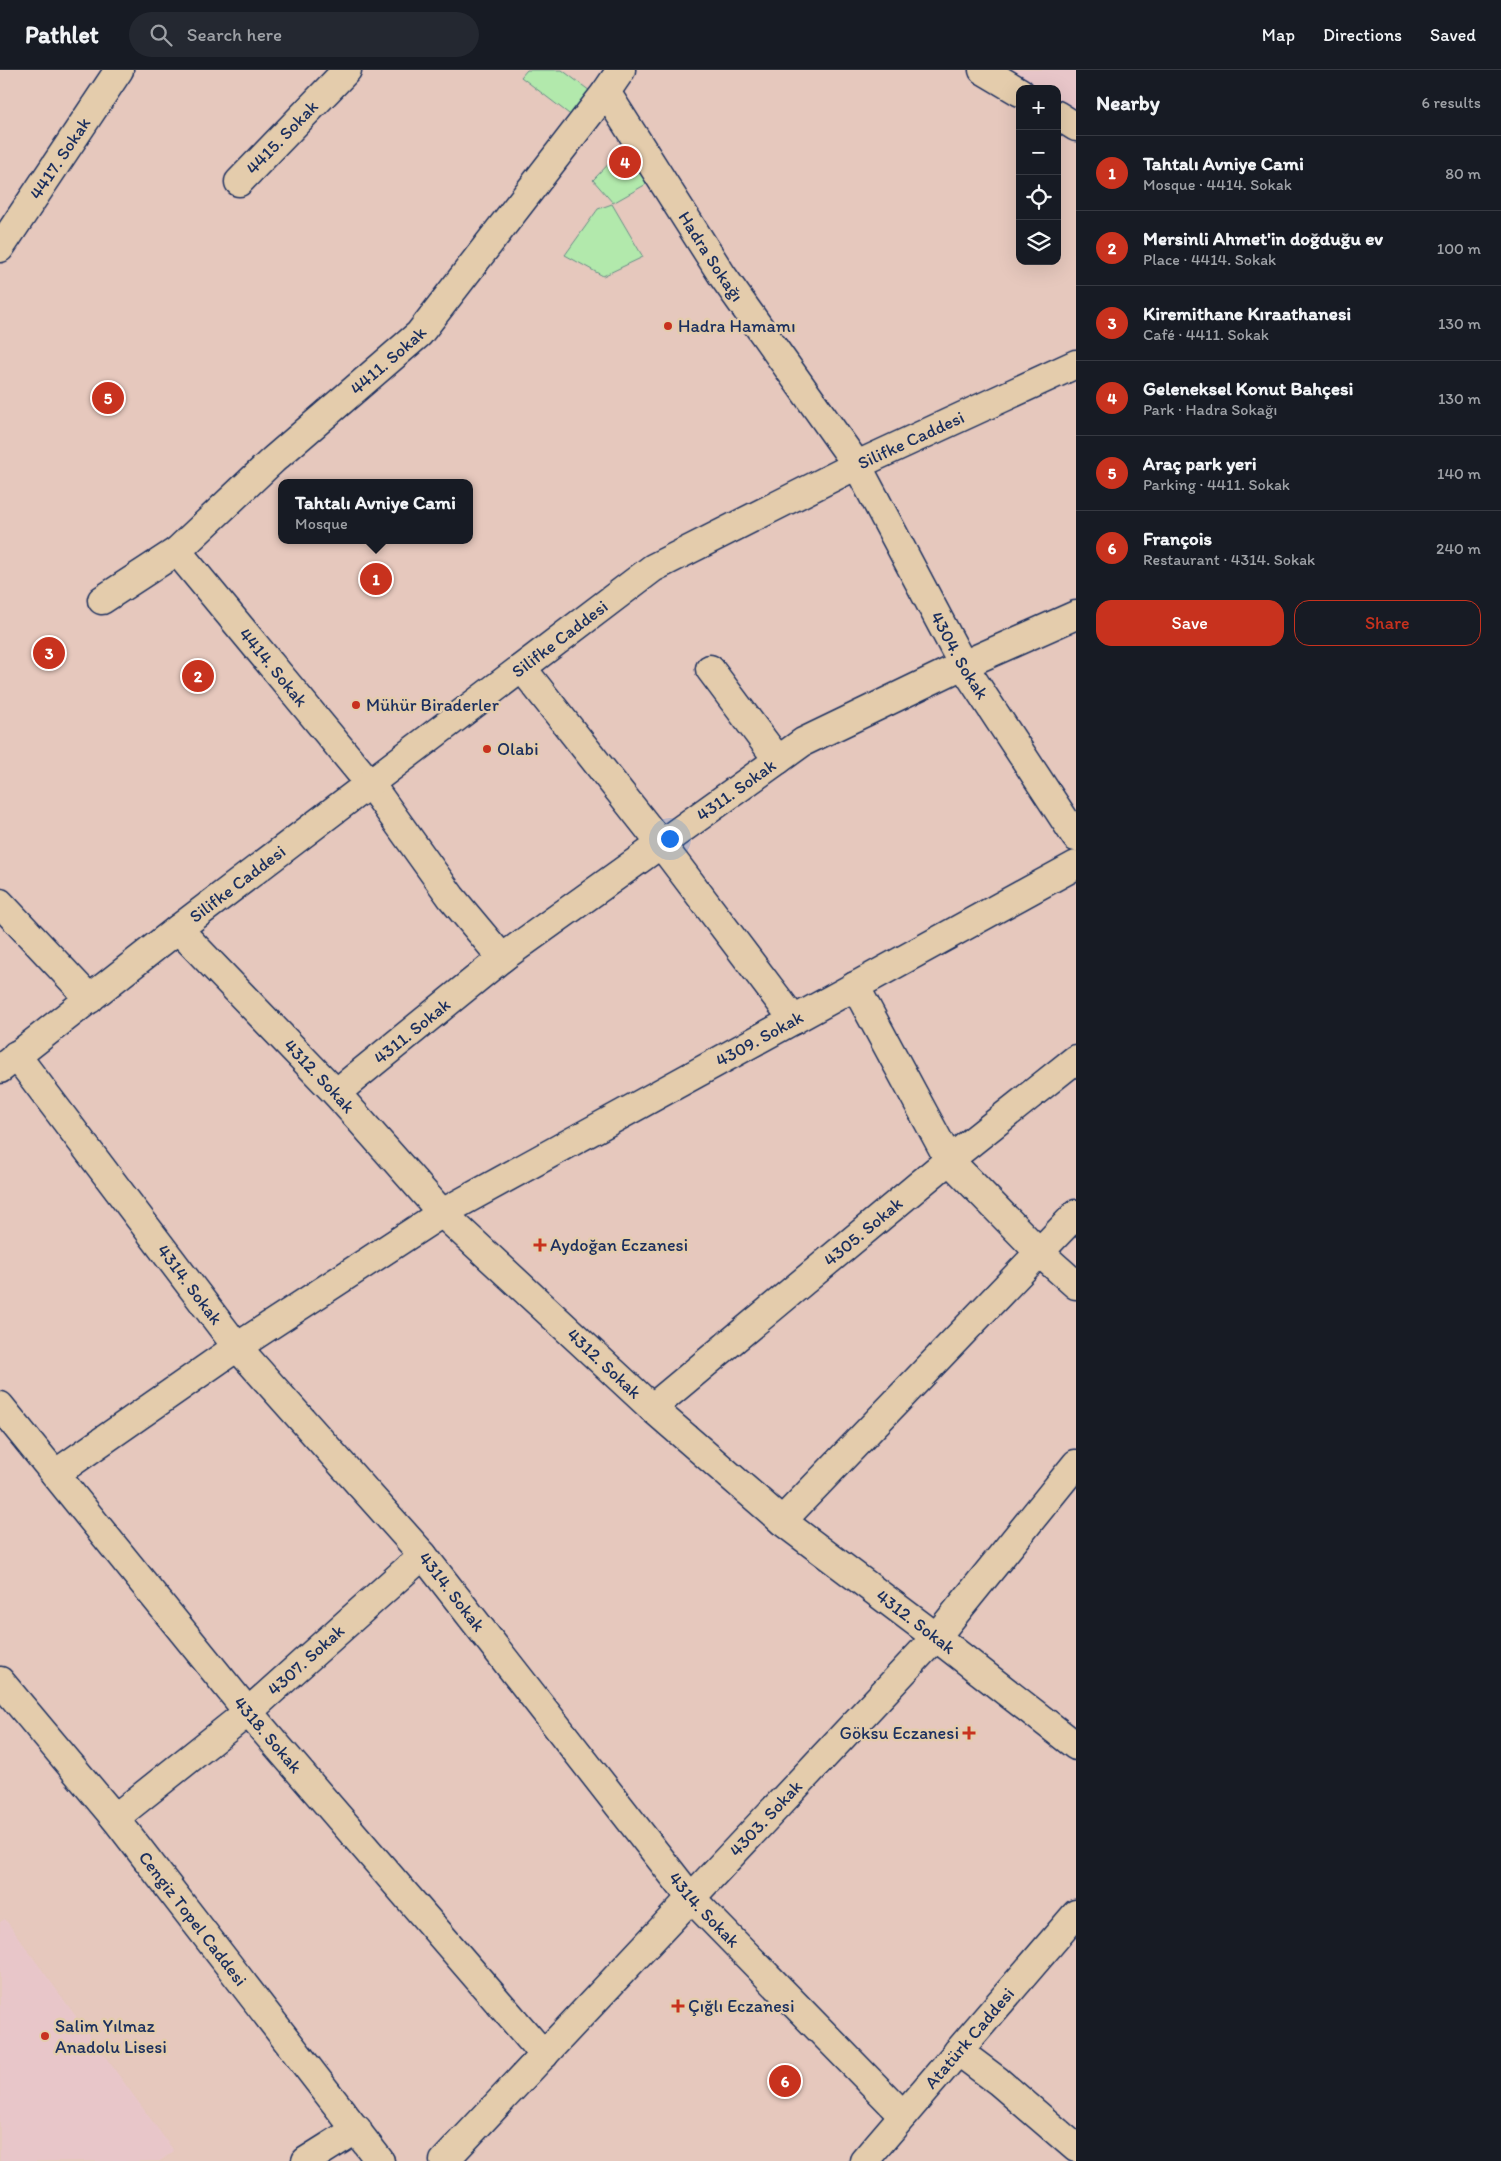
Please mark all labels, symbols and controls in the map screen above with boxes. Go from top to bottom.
search box [129,12,479,57]
text: Pathlet [25,20,99,49]
icon: search [147,21,175,49]
text: Search here [187,23,282,46]
text: Map [1262,24,1295,46]
text: Directions [1323,24,1402,46]
text: Saved [1430,24,1476,46]
map controls [1016,85,1061,265]
button: + [1016,85,1061,130]
text: Nearby [1096,90,1160,115]
text: 6 results [1421,93,1481,112]
street label: 4415. Sokak [241,96,323,179]
street label: 4417. Sokak [25,113,95,203]
button: − [1016,130,1061,175]
pin: 4 [609,143,641,181]
text: Tahtalı Avniye Cami [1143,152,1304,175]
text: 1 [1108,164,1116,183]
text: 80 m [1445,164,1481,183]
button: locate [1016,175,1061,220]
text: Mosque · 4414. Sokak [1143,175,1292,194]
street label: Hadra Sokağı [673,207,748,306]
button: layers [1016,220,1061,265]
text: Mersinli Ahmet'in doğduğu ev [1143,227,1383,250]
text: 2 [1108,239,1116,258]
text: 100 m [1437,239,1481,258]
text: Place · 4414. Sokak [1143,250,1276,269]
text: Kiremithane Kıraathanesi [1143,302,1351,325]
text: 3 [1108,314,1116,333]
text: 130 m [1438,314,1481,333]
place label: Hadra Hamamı [678,315,796,337]
marker: Hadra Hamamı [662,320,674,332]
street label: 4411. Sokak [346,322,431,399]
text: Café · 4411. Sokak [1143,325,1269,344]
text: Geleneksel Konut Bahçesi [1143,377,1353,400]
pin: 5 [92,379,124,417]
text: 4 [1107,389,1117,408]
text: 130 m [1438,389,1481,408]
text: Park · Hadra Sokağı [1143,400,1277,419]
street label: Silifke Caddesi [854,406,968,474]
text: Araç park yeri [1143,452,1257,475]
text: 5 [1108,464,1116,483]
text: 140 m [1437,464,1481,483]
text: Parking · 4411. Sokak [1143,475,1290,494]
popup [278,479,473,544]
text: Tahtalı Avniye Cami [295,491,456,514]
text: Mosque [295,514,348,533]
text: François [1143,527,1212,550]
text: 6 [1108,539,1116,558]
text: 240 m [1436,539,1481,558]
text: Restaurant · 4314. Sokak [1143,550,1315,569]
pin: 1 [360,560,392,598]
street label: Silifke Caddesi [507,595,612,682]
button: Save [1096,600,1284,646]
button: Share [1294,600,1481,646]
street label: 4304. Sokak [926,608,993,703]
street label: 4414. Sokak [234,623,312,711]
pin: 3 [33,634,65,672]
pin: 2 [182,657,214,695]
place label: Mühür Biraderler [366,694,500,716]
marker: Mühür Biraderler [350,699,362,711]
place label: Olabi [497,738,539,760]
marker: Olabi [481,743,493,755]
street label: 4311. Sokak [692,754,780,826]
your location [657,826,683,852]
street label: Silifke Caddesi [185,840,290,927]
street label: 4311. Sokak [369,993,455,1069]
street label: 4309. Sokak [712,1006,807,1072]
street label: 4312. Sokak [279,1035,360,1118]
street label: 4305. Sokak [819,1192,907,1271]
place label: Aydoğan Eczanesi [550,1234,688,1256]
marker: Aydoğan Eczanesi [534,1239,546,1251]
street label: 4314. Sokak [152,1240,227,1329]
street label: 4312. Sokak [562,1324,646,1403]
street label: 4314. Sokak [414,1548,490,1636]
street label: 4312. Sokak [872,1585,960,1659]
street label: 4307. Sokak [263,1620,349,1700]
street label: 4318. Sokak [229,1692,307,1778]
place label: Göksu Eczanesi [839,1722,959,1744]
marker: Göksu Eczanesi [963,1727,975,1739]
street label: 4303. Sokak [725,1776,807,1861]
street label: Cengiz Topel Caddesi [134,1847,252,1990]
street label: 4314. Sokak [664,1868,744,1952]
street label: Atatürk Caddesi [920,1983,1019,2093]
place label: Çığlı Eczanesi [688,1995,794,2017]
marker: Çığlı Eczanesi [672,2000,684,2012]
place label: Salim Yılmaz Anadolu Lisesi [55,2015,167,2058]
marker: Salim Yılmaz Anadolu Lisesi [39,2030,51,2042]
pin: 6 [769,2062,801,2100]

